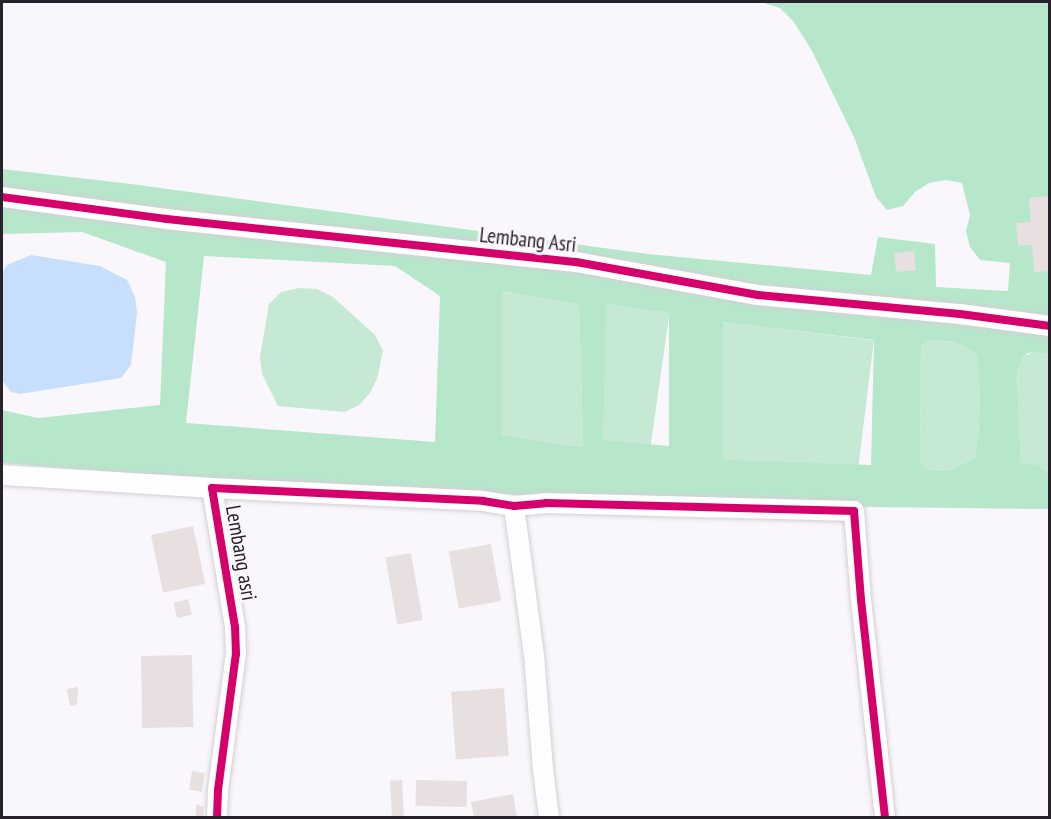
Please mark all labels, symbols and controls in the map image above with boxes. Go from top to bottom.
street label: Lembang Asri [478,222,578,258]
street label: Lembang asri [220,503,262,603]

